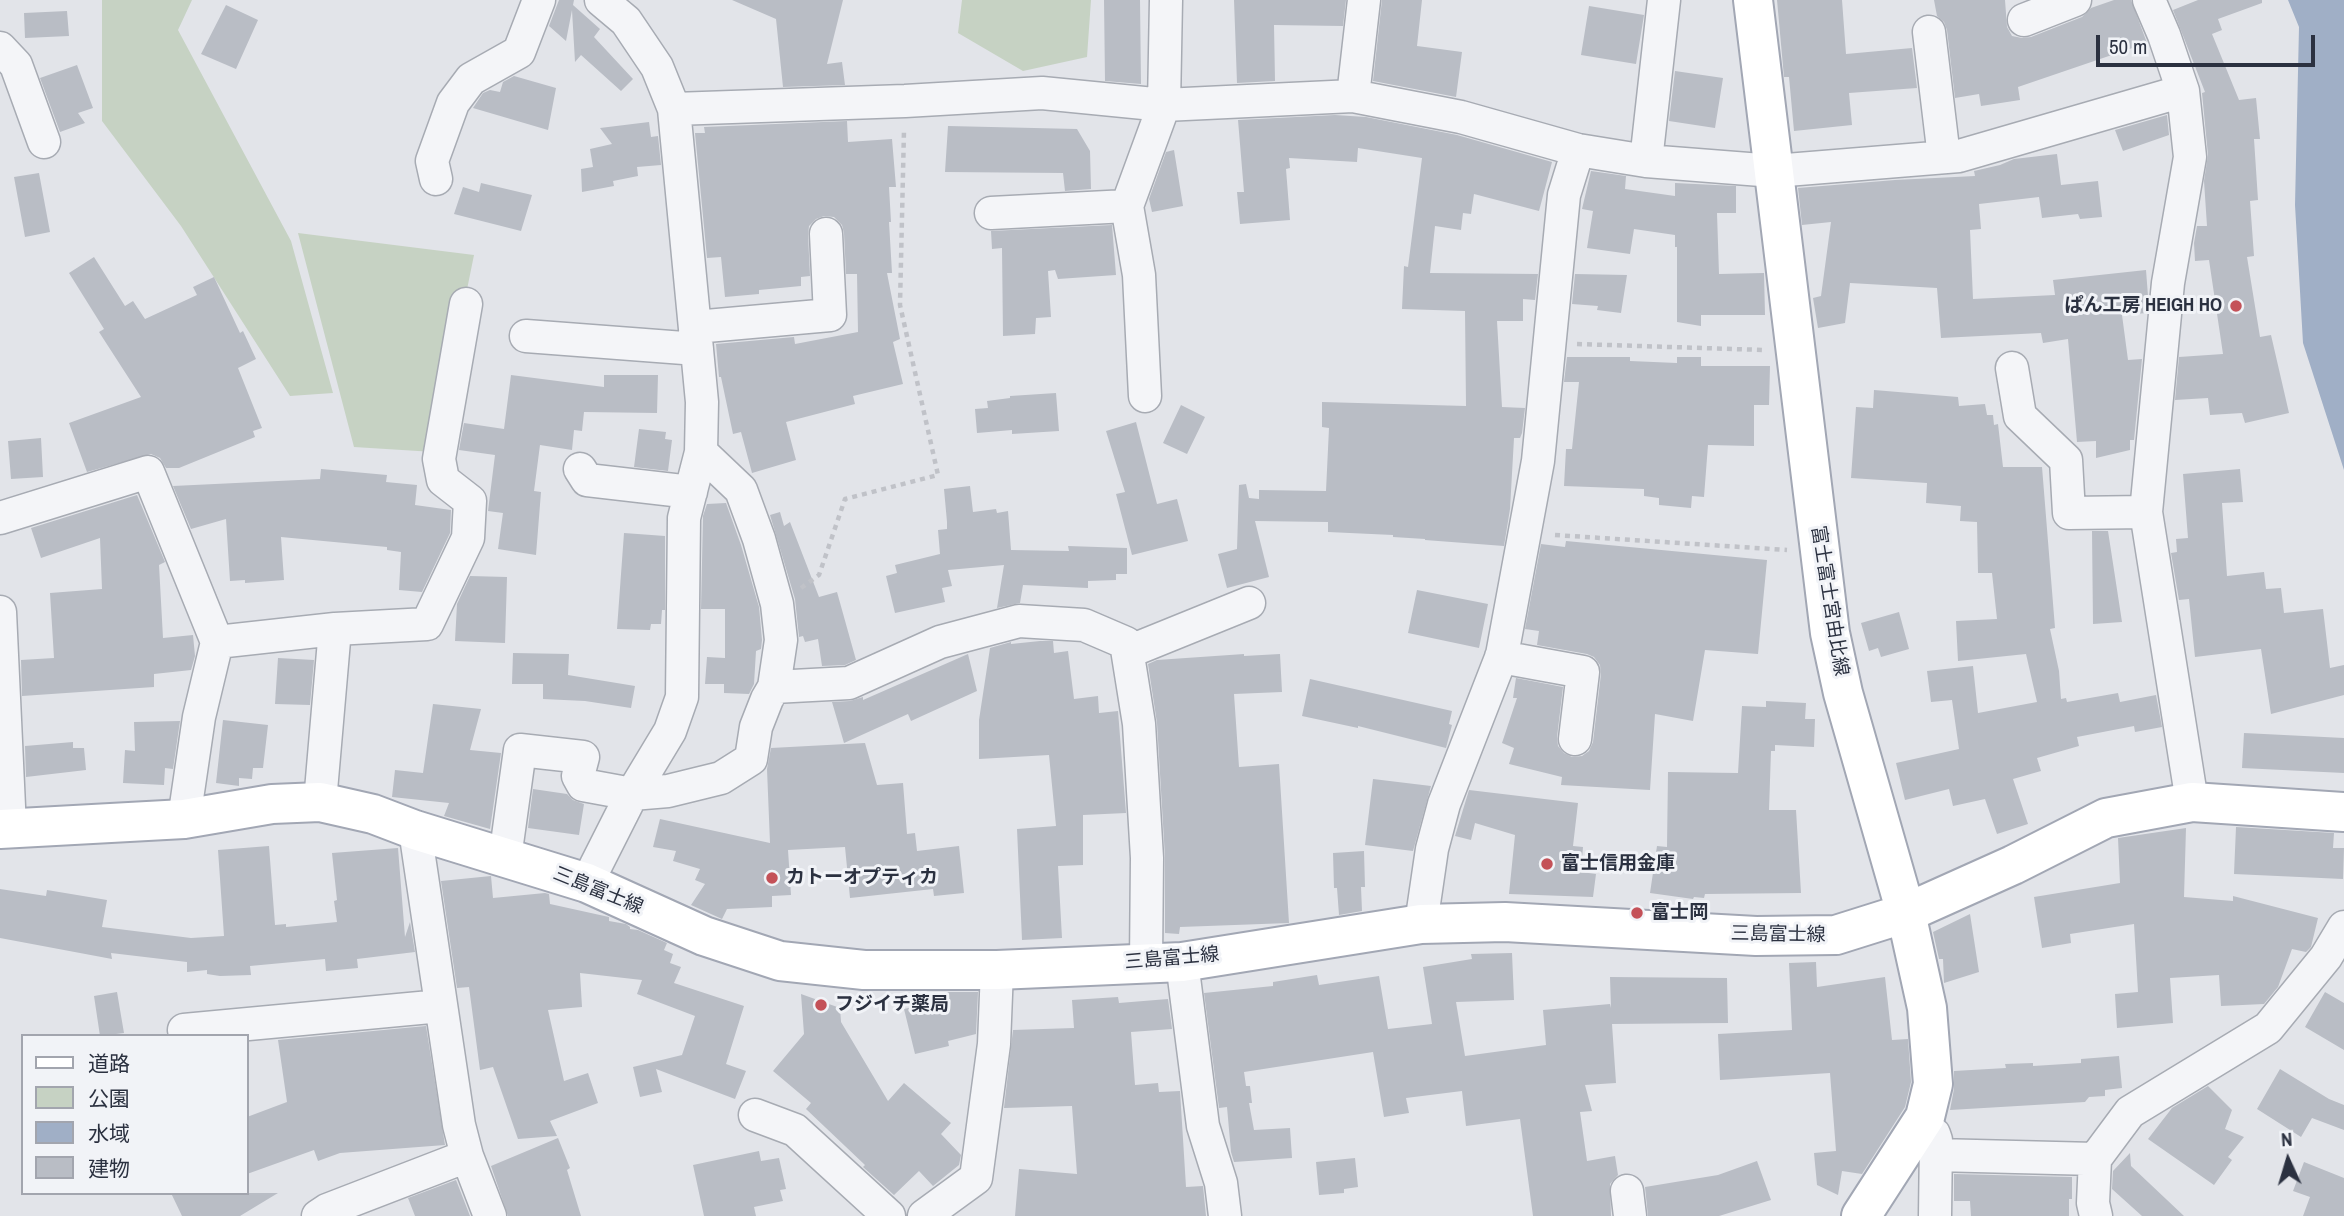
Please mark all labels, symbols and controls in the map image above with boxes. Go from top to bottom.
scale bar [2099,21,2318,65]
text: 50 m [2109,32,2147,61]
place label: ぱん工房 HEIGH HO [2065,295,2222,317]
marker: ぱん工房 HEIGH HO [2228,298,2244,314]
street label: 富士富士宮由比線 [1806,524,1852,678]
place label: 富士信用金庫 [1561,853,1675,875]
marker: 富士信用金庫 [1539,856,1555,872]
street label: 三島富士線 [550,863,646,919]
place label: カトーオプティカ [786,867,938,889]
marker: カトーオプティカ [764,870,780,886]
place label: 富士岡 [1651,902,1708,924]
marker: 富士岡 [1629,905,1645,921]
street label: 三島富士線 [1730,923,1826,947]
street label: 三島富士線 [1124,944,1220,974]
place label: フジイチ薬局 [835,994,949,1016]
marker: フジイチ薬局 [813,997,829,1013]
legend [21,1034,248,1195]
text: 道路 [88,1049,130,1078]
text: 公園 [88,1084,130,1113]
text: 水域 [88,1119,130,1148]
north arrow [2253,1125,2323,1195]
text: N [2280,1126,2293,1152]
text: 建物 [88,1154,130,1183]

